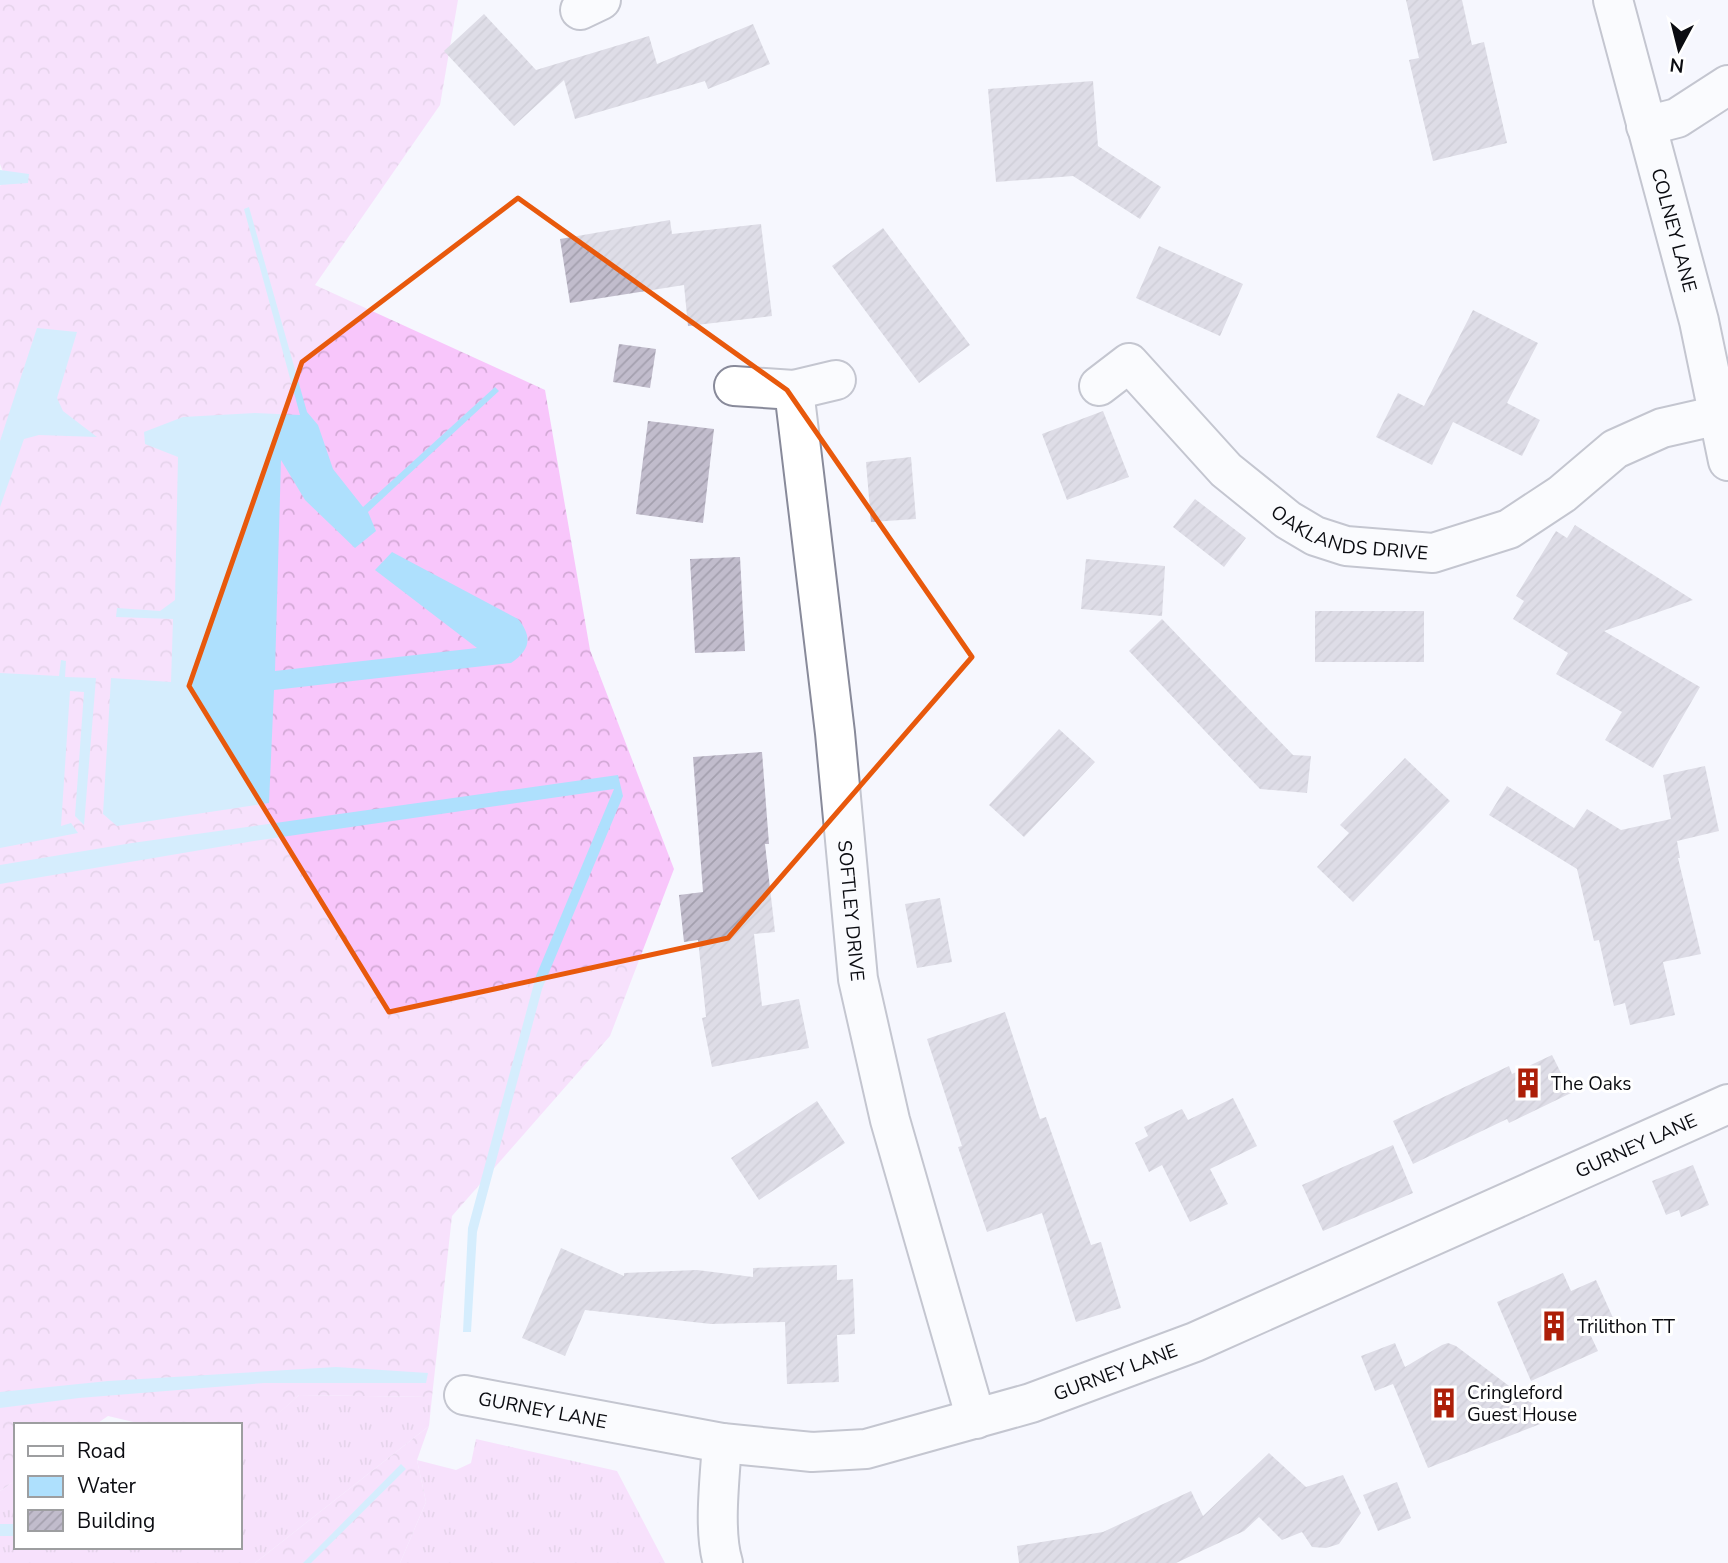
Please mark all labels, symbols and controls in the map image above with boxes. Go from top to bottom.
north arrow [1644,14,1714,84]
text: N [1668,51,1686,79]
street label: COLNEY LANE [1645,165,1703,295]
street label: OAKLANDS DRIVE [1265,499,1429,567]
street label: SOFTLEY DRIVE [831,839,870,982]
building icon: The Oaks [1511,1066,1545,1100]
place label: The Oaks [1551,1071,1631,1097]
street label: GURNEY LANE [1571,1108,1701,1185]
building icon: Trilithon TT [1537,1309,1571,1343]
place label: Trilithon TT [1577,1314,1676,1340]
street label: GURNEY LANE [1050,1338,1181,1408]
place label: Cringleford Guest House [1467,1380,1577,1428]
street label: GURNEY LANE [476,1386,609,1435]
building icon: Cringleford Guest House [1427,1386,1461,1420]
legend [14,1423,242,1549]
text: Road [77,1437,126,1465]
text: Water [77,1472,136,1500]
text: Building [77,1507,155,1535]

